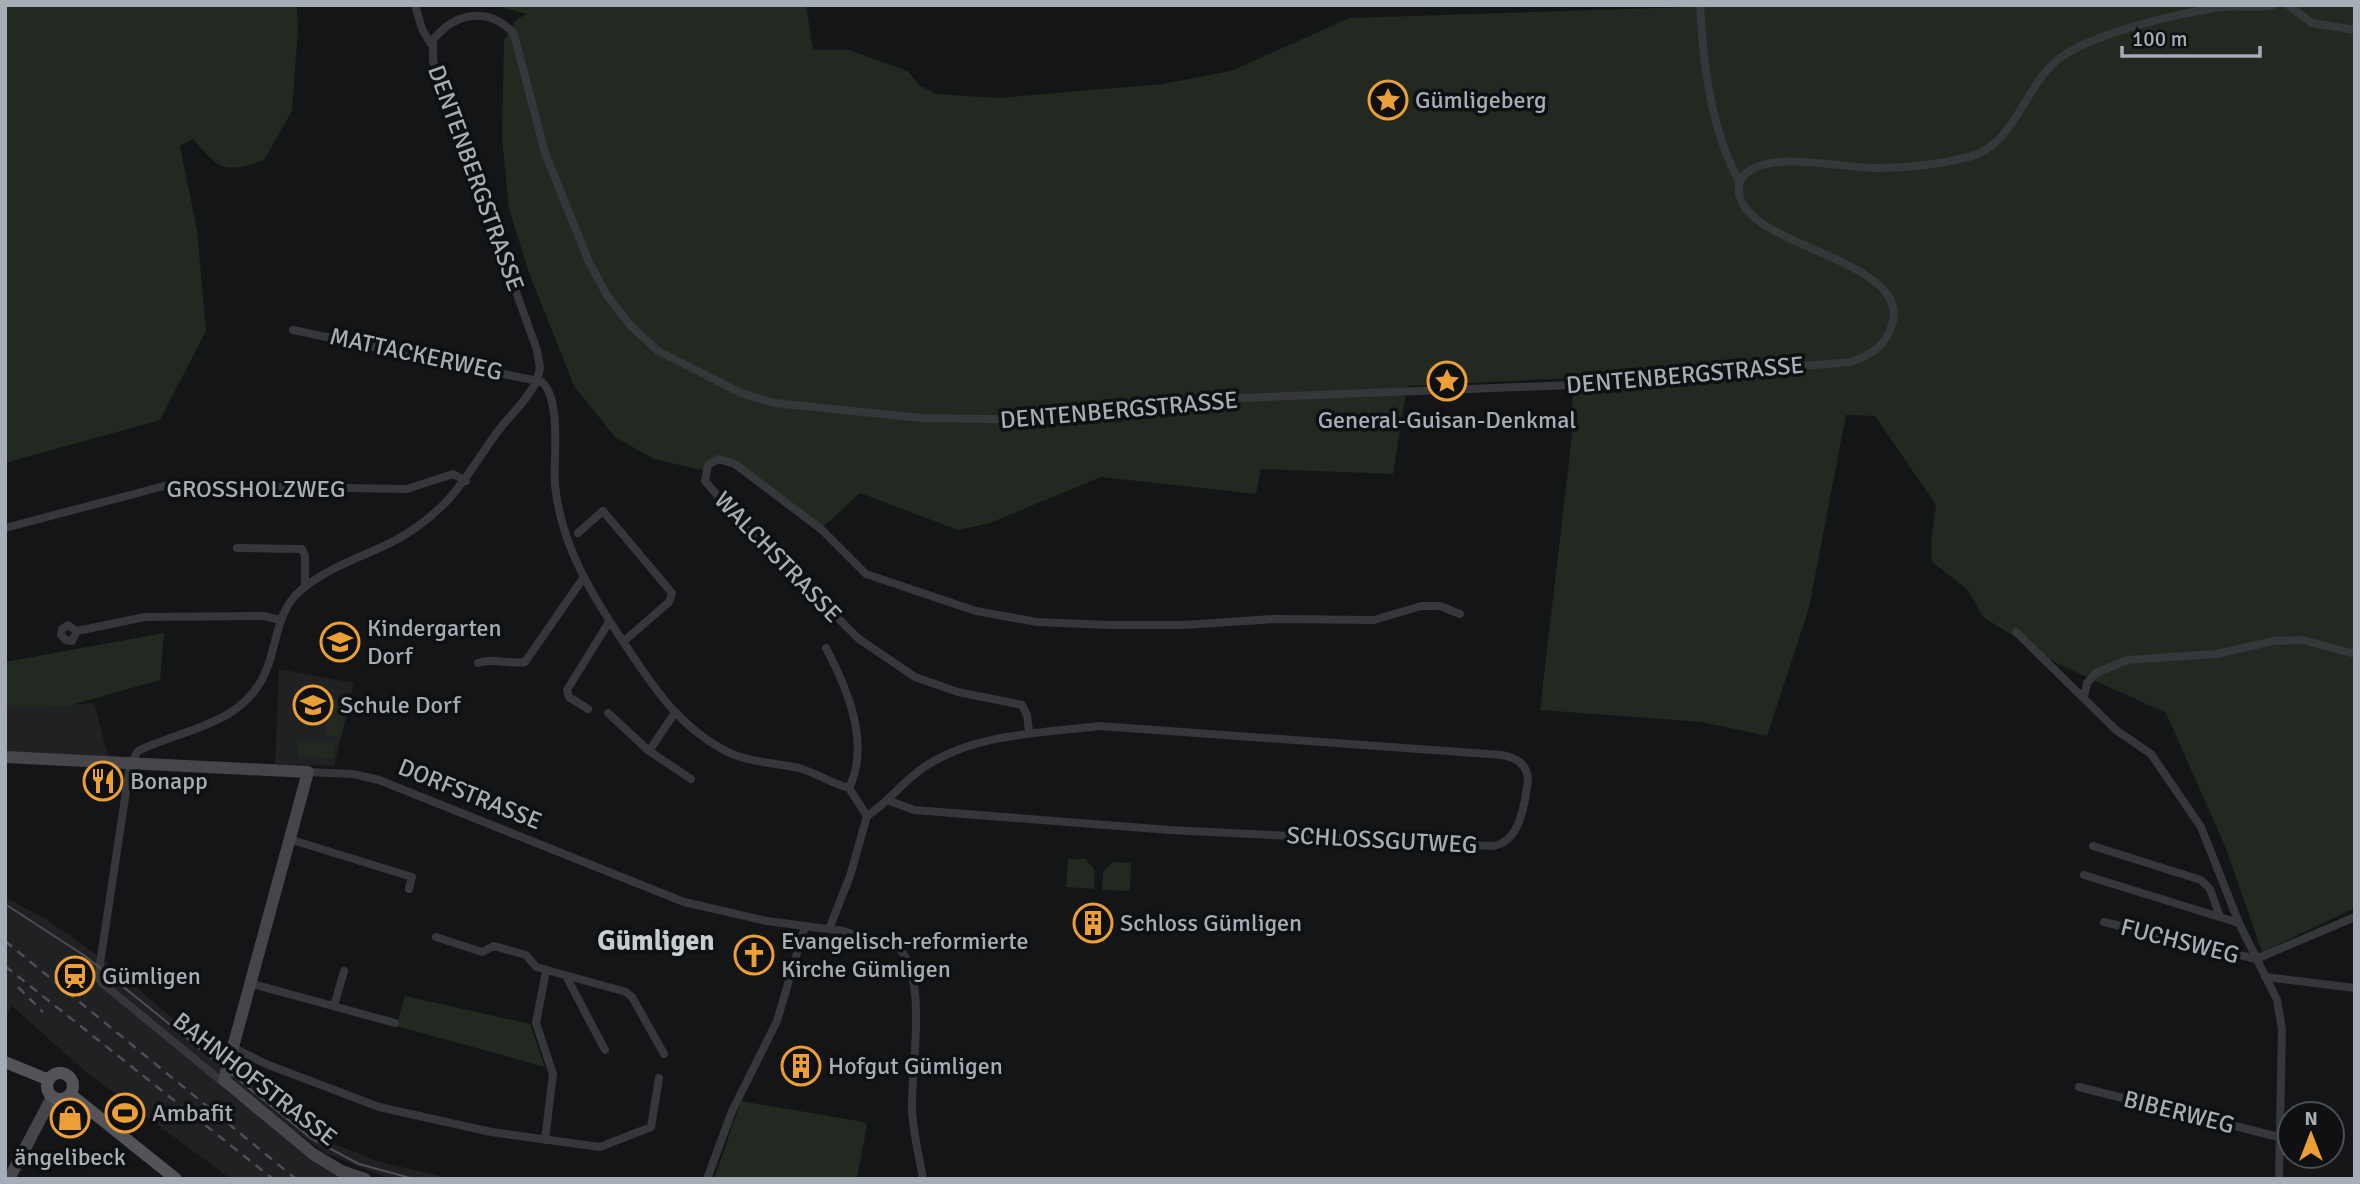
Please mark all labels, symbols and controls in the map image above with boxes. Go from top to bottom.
scale bar [2122,14,2260,58]
text: 100 m [2132,26,2187,52]
street label: DENTENBERGSTRASSE [421,61,531,295]
place icon: Gümligeberg [1367,79,1409,121]
place label: Gümligeberg [1415,85,1547,115]
street label: MATTACKERWEG [327,321,505,387]
street label: DENTENBERGSTRASSE [1565,350,1805,400]
place icon: General-Guisan-Denkmal [1426,360,1468,402]
street label: DENTENBERGSTRASSE [999,385,1239,435]
place label: General-Guisan-Denkmal [1318,405,1576,435]
street label: GROSSHOLZWEG [167,474,345,504]
street label: WALCHSTRASSE [708,485,848,629]
place label: Kindergarten Dorf [367,613,502,671]
school or university icon: Kindergarten Dorf [319,621,361,663]
school or university icon: Schule Dorf [292,684,334,726]
place label: Schule Dorf [340,690,462,720]
street label: DORFSTRASSE [394,752,546,836]
restaurant icon: Bonapp [82,760,124,802]
place label: Bonapp [130,766,208,796]
street label: SCHLOSSGUTWEG [1286,820,1478,860]
building icon: Schloss Gümligen [1072,902,1114,944]
place label: Schloss Gümligen [1120,908,1302,938]
street label: FUCHSWEG [2118,912,2242,970]
district label: Gümligen [597,924,715,958]
place label: Evangelisch-reformierte Kirche Gümligen [781,926,1028,984]
church icon: Evangelisch-reformierte Kirche Gümligen [733,934,775,976]
station icon: Gümligen [54,955,96,997]
place label: Gümligen [102,961,201,991]
street label: BAHNHOFSTRASSE [167,1006,343,1152]
building icon: Hofgut Gümligen [780,1045,822,1087]
place label: Hofgut Gümligen [828,1051,1003,1081]
street label: BIBERWEG [2121,1084,2237,1140]
sports icon: Ambafit [104,1092,146,1134]
shop icon: ängelibeck [49,1097,91,1139]
place label: Ambafit [152,1098,233,1128]
north arrow [2276,1100,2346,1170]
text: N [2304,1107,2318,1131]
place label: ängelibeck [14,1142,126,1172]

